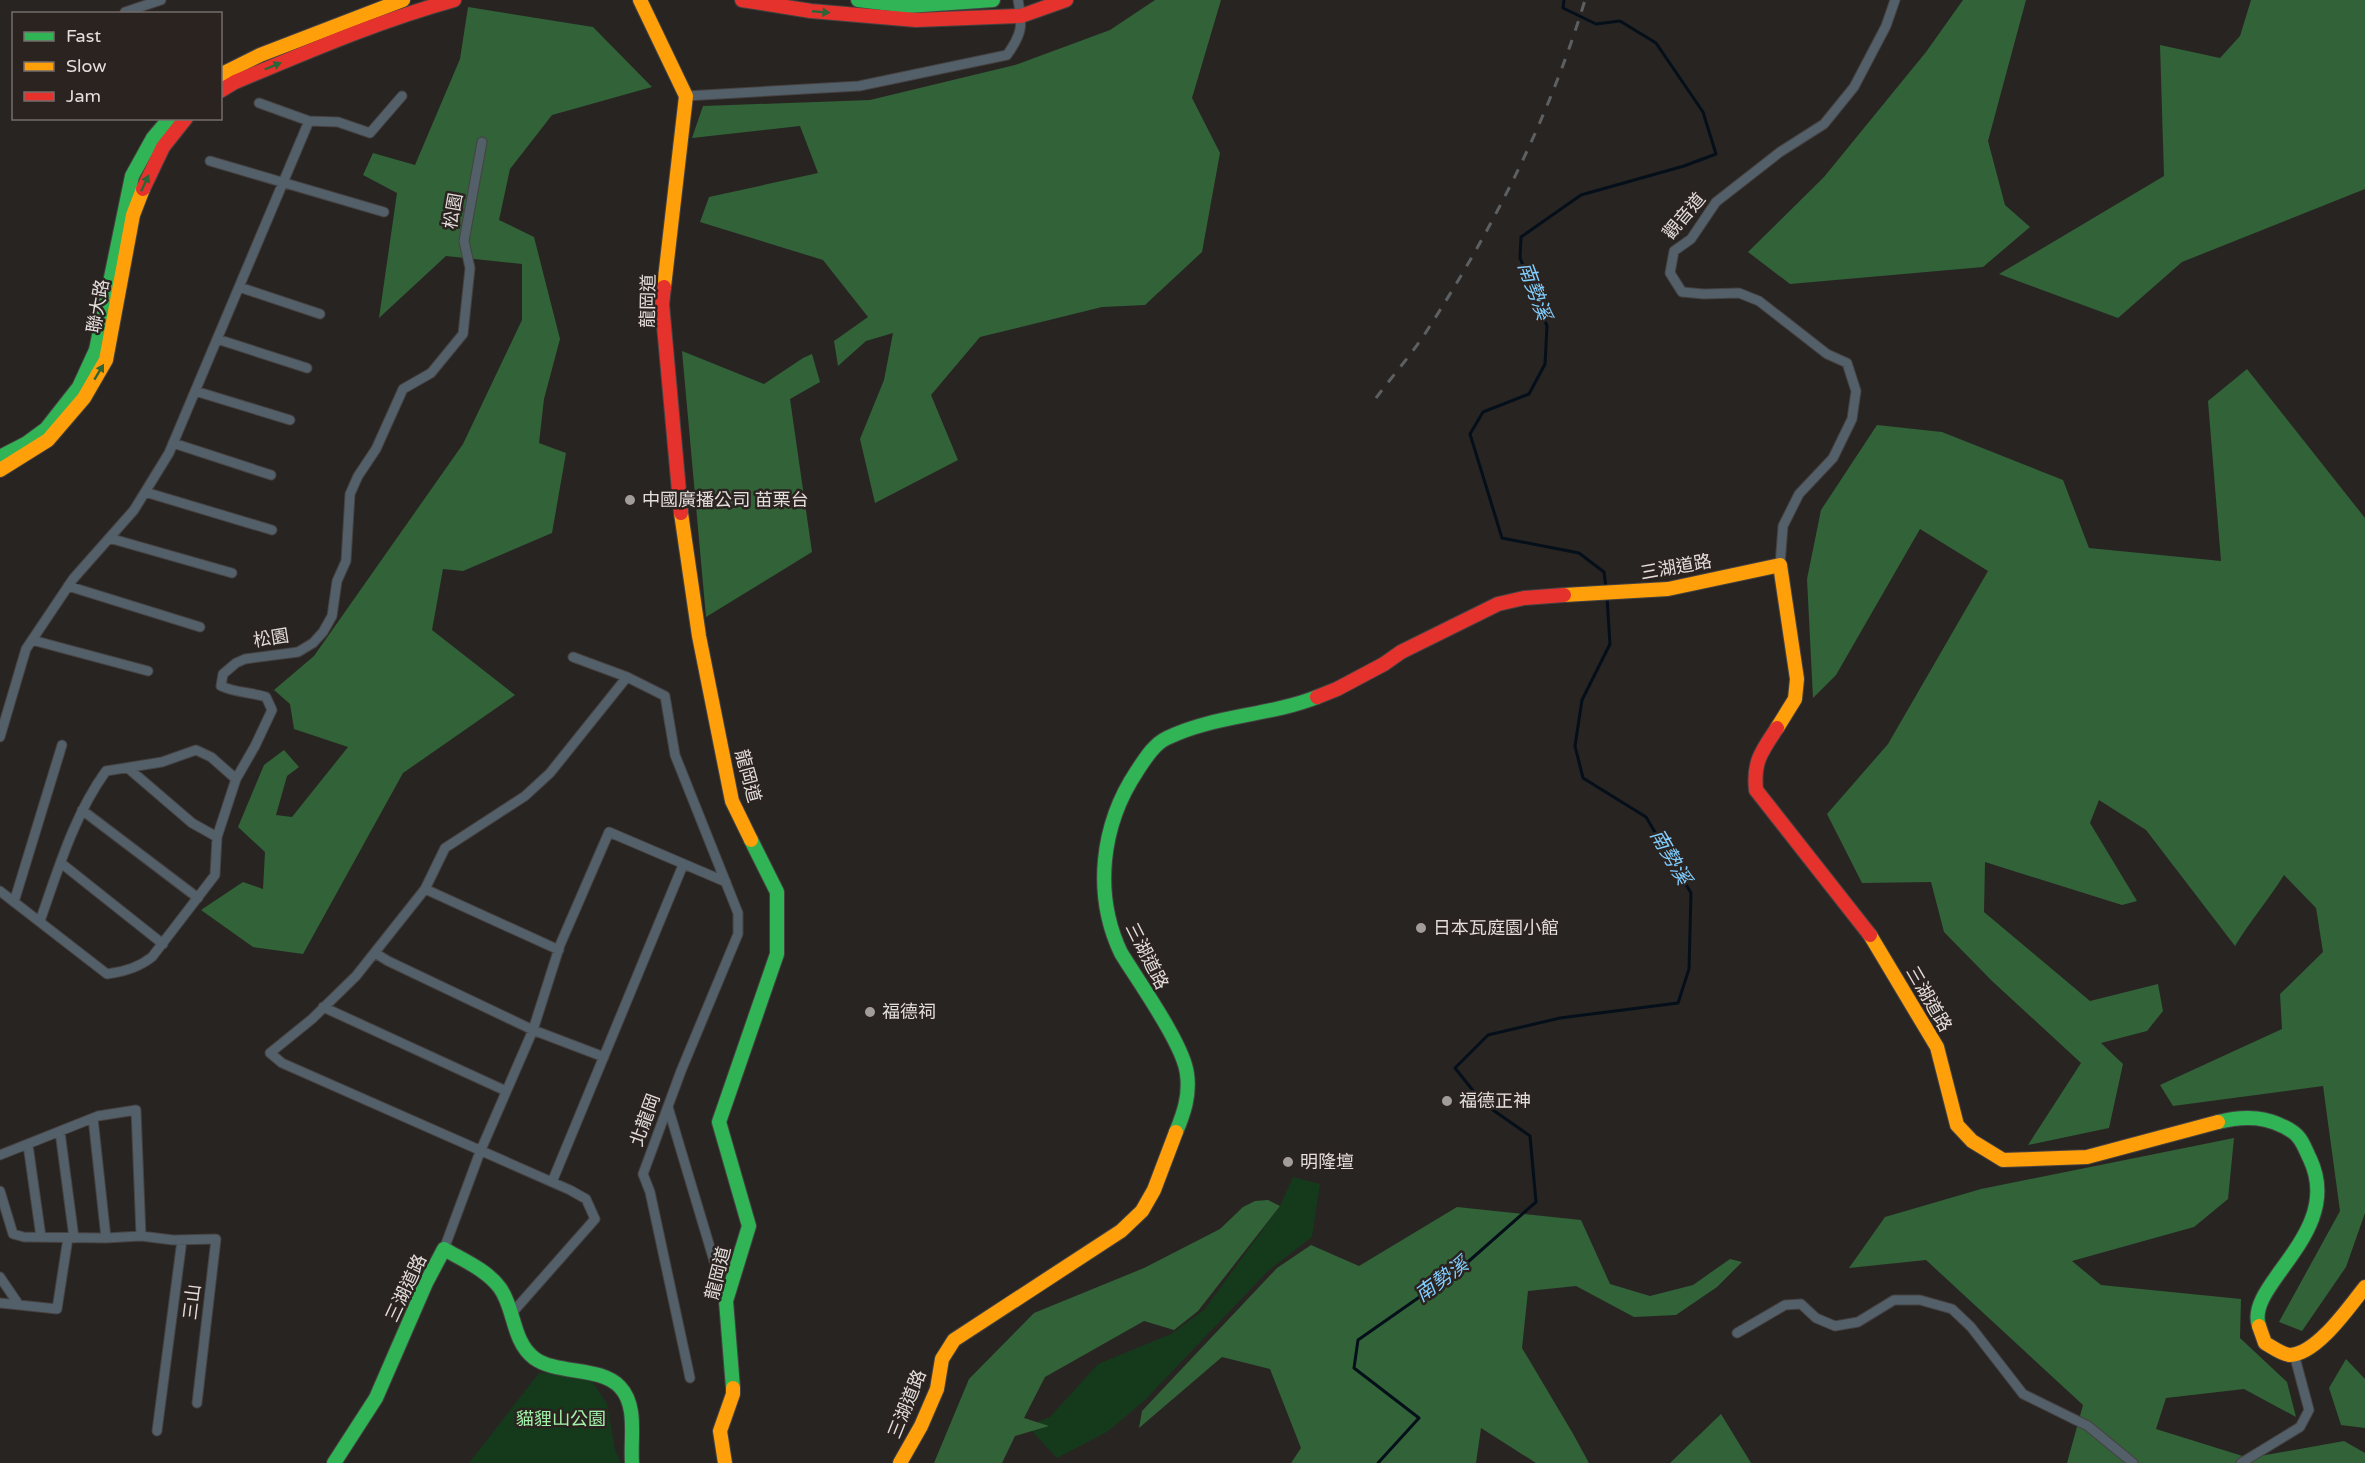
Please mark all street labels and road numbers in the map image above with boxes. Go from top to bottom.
street label: 觀音道 [1658,188,1710,244]
street label: 松園 [439,191,467,231]
street label: 龍岡道 [637,274,659,328]
street label: 聯大路 [82,278,114,334]
street label: 三湖道路 [1639,550,1713,584]
street label: 松園 [252,624,290,652]
street label: 龍岡道 [730,747,766,805]
street label: 三湖道路 [1121,919,1173,993]
street label: 三湖道路 [1901,962,1957,1036]
street label: 北龍岡 [625,1091,665,1149]
street label: 龍岡道 [701,1244,735,1302]
street label: 三湖道路 [381,1251,431,1325]
street label: 三山 [179,1283,205,1321]
street label: 三湖道路 [883,1367,931,1441]

